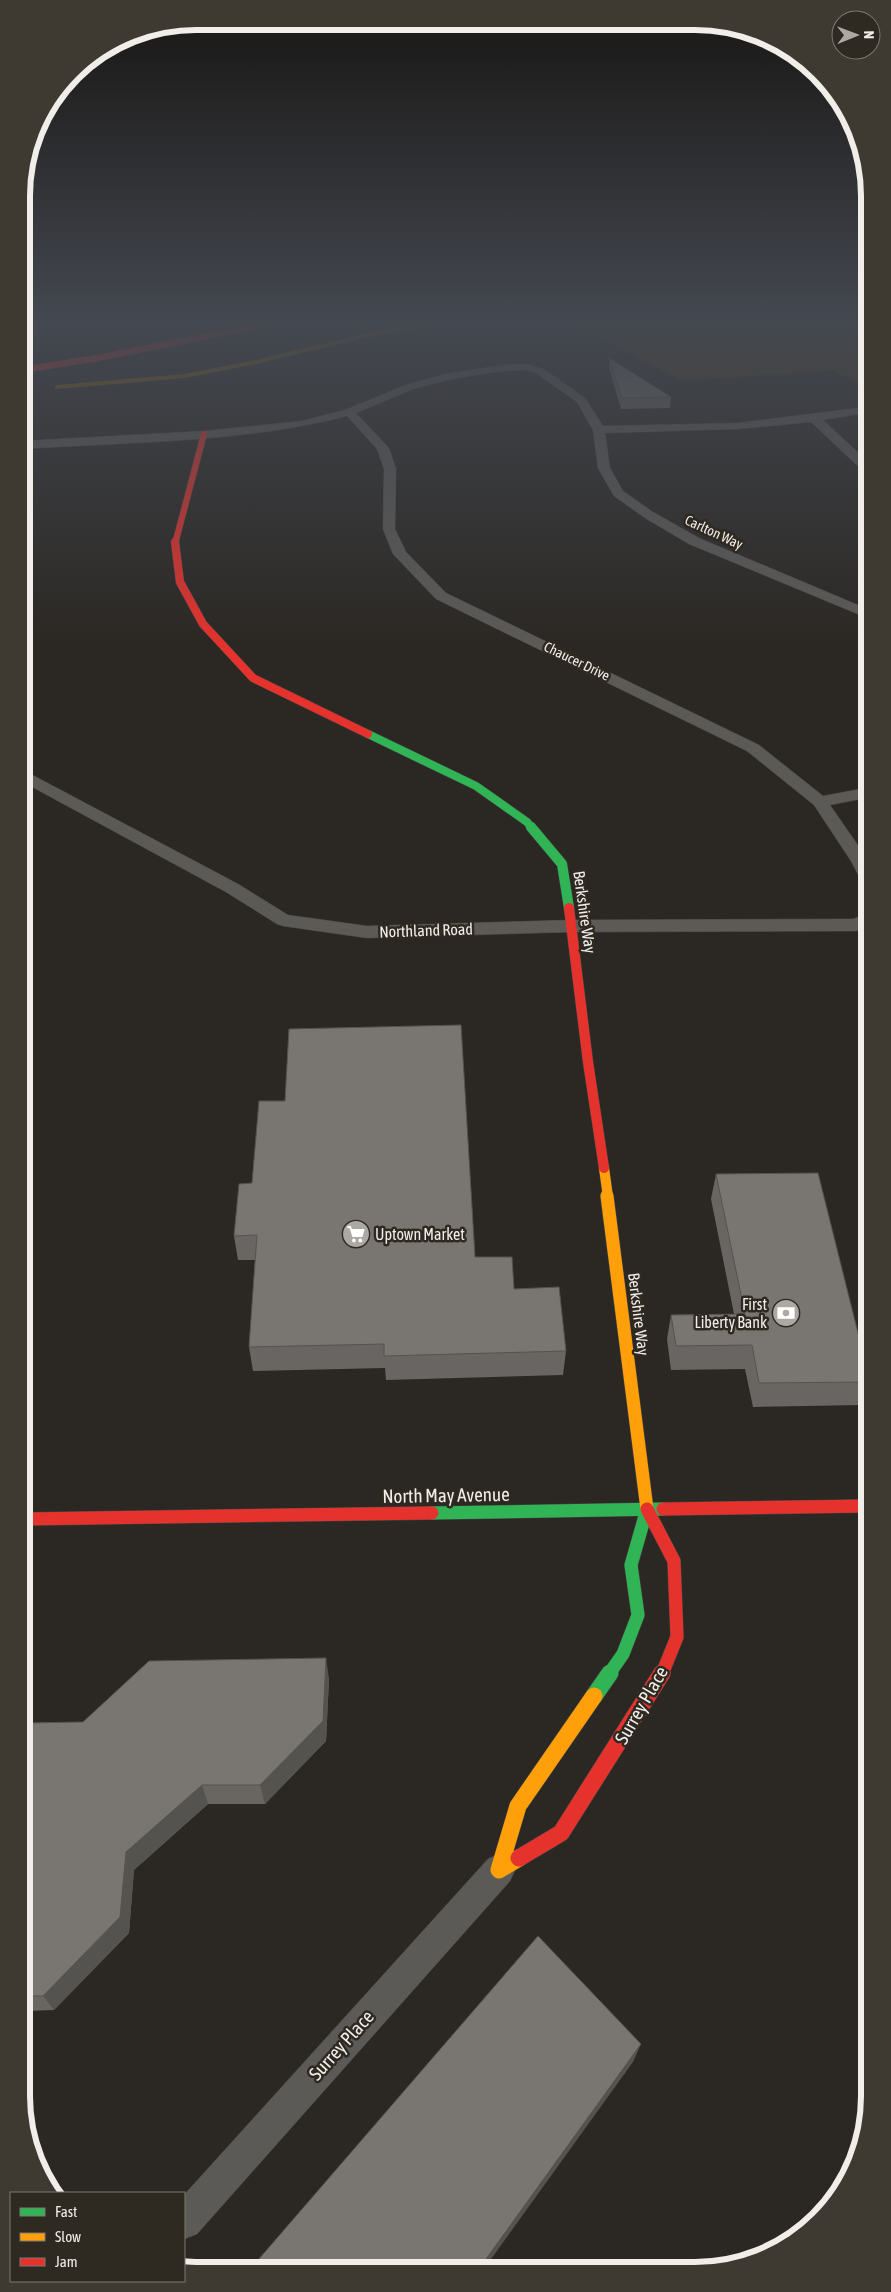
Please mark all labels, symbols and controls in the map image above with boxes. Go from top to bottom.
north arrow [831,10,881,60]
text: N [861,31,877,39]
street label: Carlton Way [683,512,746,552]
street label: Chaucer Drive [542,638,612,684]
street label: Berkshire Way [569,870,600,955]
street label: Northland Road [379,919,473,941]
supermarket icon: Uptown Market [341,1219,371,1249]
place label: Uptown Market [375,1225,465,1244]
street label: Berkshire Way [624,1272,653,1357]
place label: First Liberty Bank [695,1295,767,1332]
bank icon: First Liberty Bank [771,1298,801,1328]
street label: North May Avenue [382,1483,510,1507]
street label: Surrey Place [610,1662,672,1748]
street label: Surrey Place [304,2006,378,2084]
legend [10,2192,185,2282]
text: Fast [55,2203,77,2220]
text: Slow [55,2228,81,2245]
text: Jam [55,2253,78,2270]

